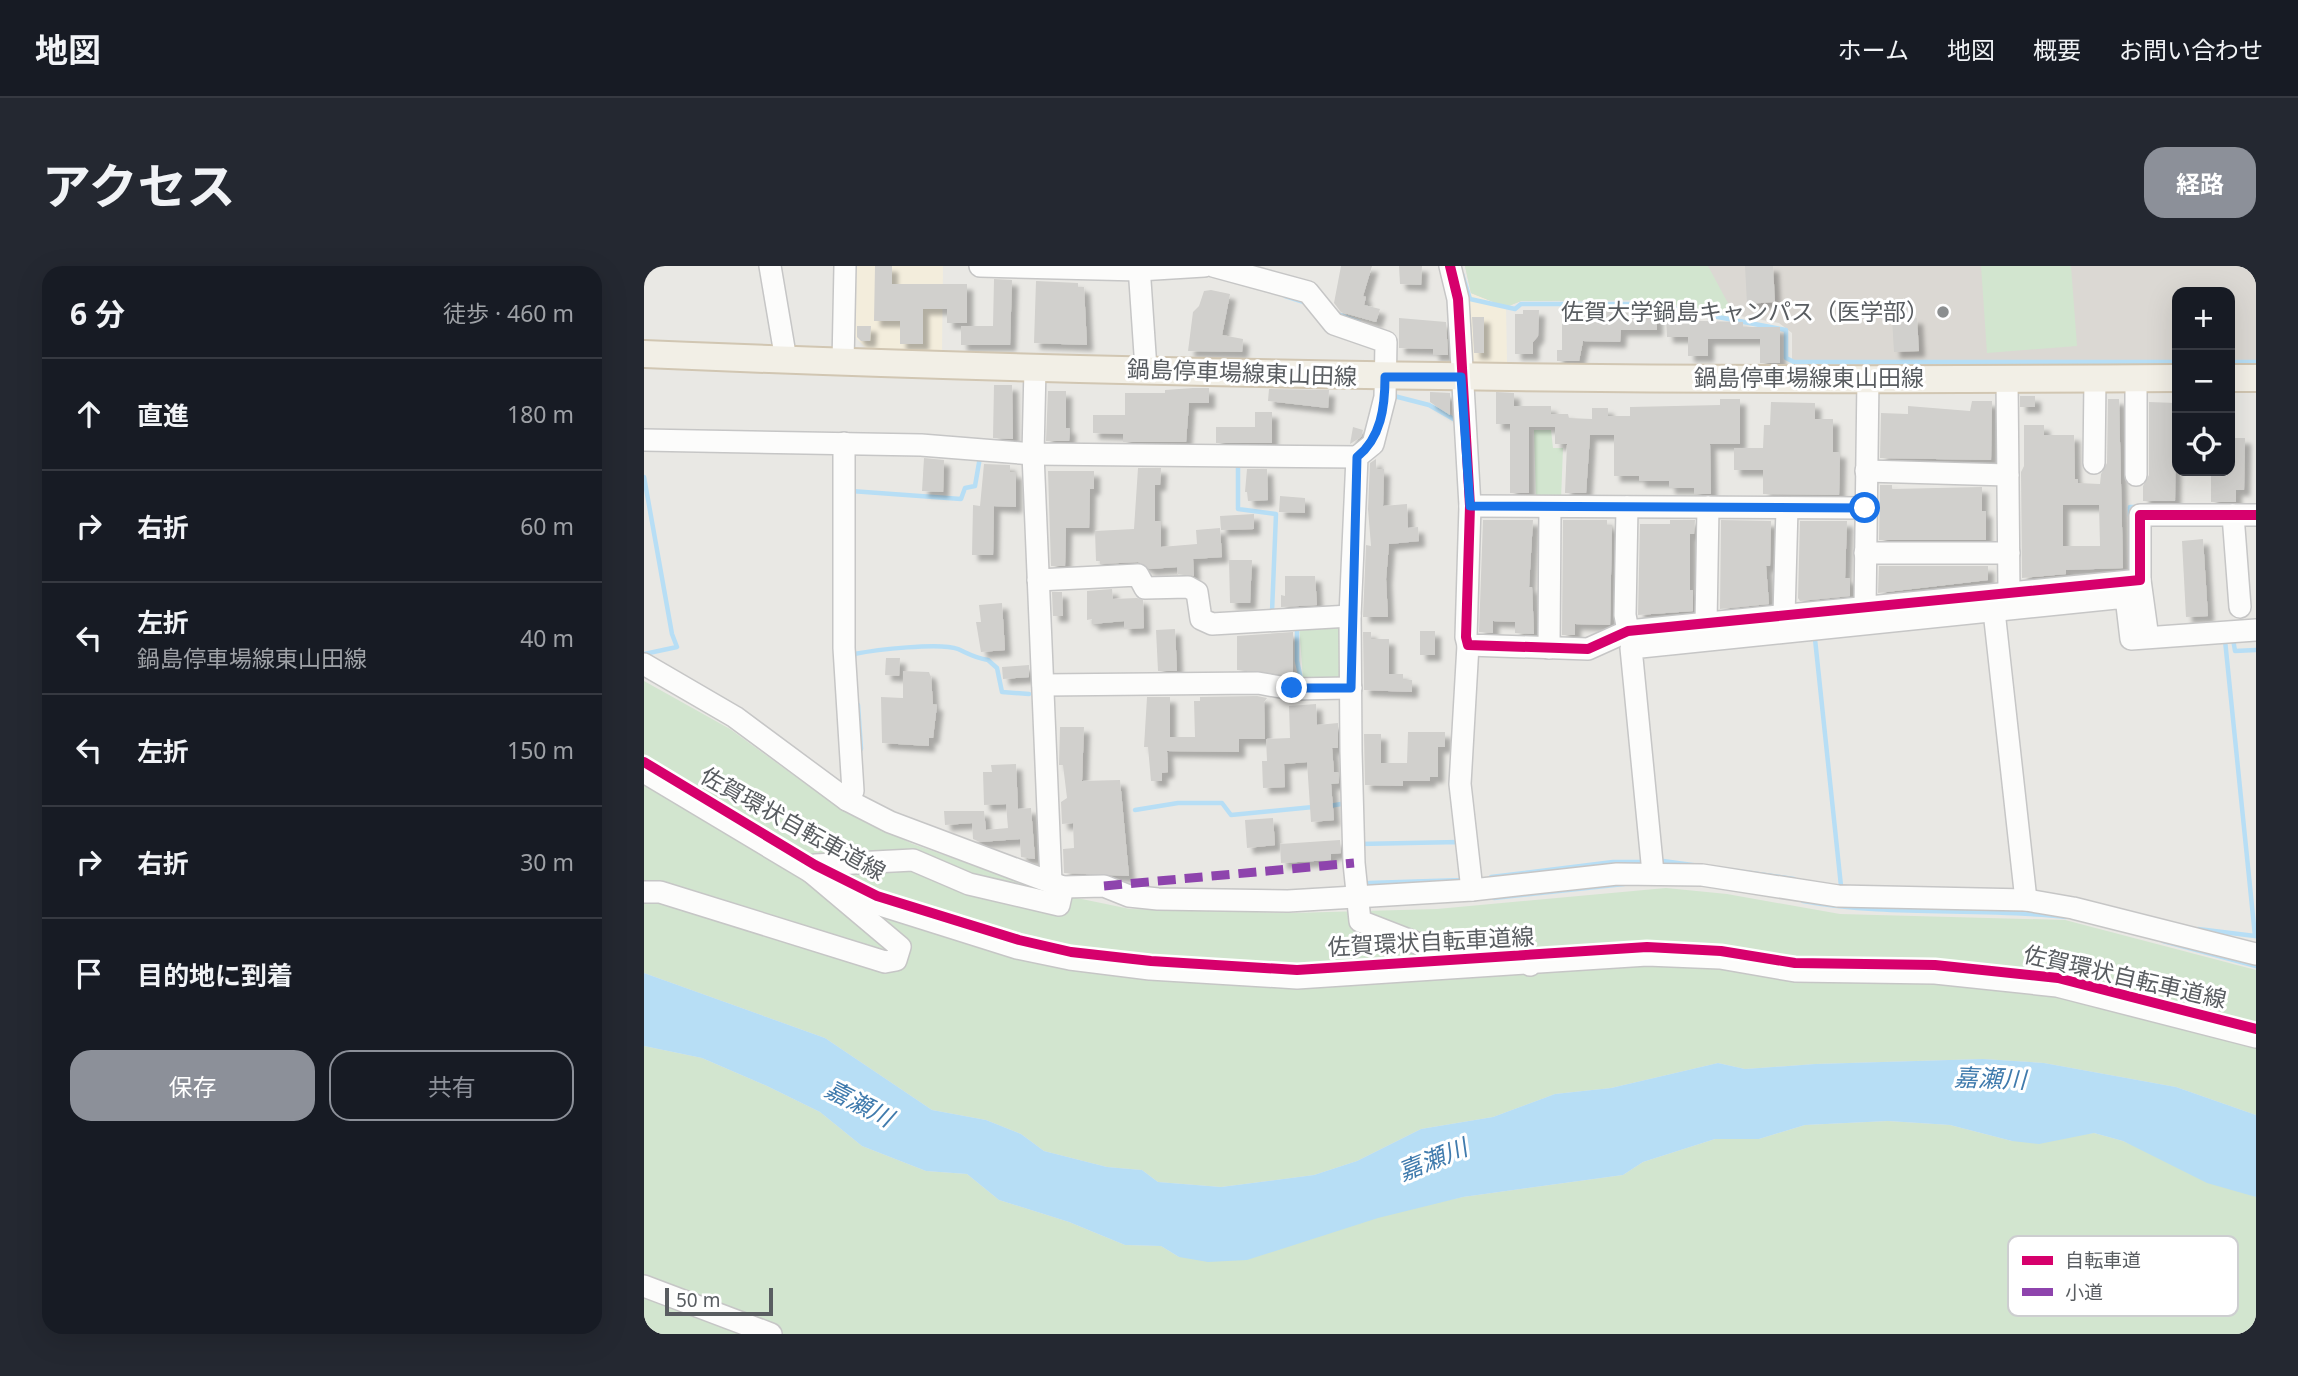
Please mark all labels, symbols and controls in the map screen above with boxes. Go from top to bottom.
text: 地図 [35,27,101,72]
text: ホーム [1838,33,1909,66]
text: 地図 [1947,33,1995,66]
text: 概要 [2033,33,2081,66]
text: お問い合わせ [2119,33,2263,66]
button: 経路 [2144,147,2256,218]
text: アクセス [42,152,236,218]
map controls [2172,287,2235,476]
button: + [2172,287,2235,350]
text: 6 分 [70,293,125,334]
place label: 佐賀大学鍋島キャンパス（医学部） [1561,295,1929,327]
text: 徒歩 · 460 m [443,297,574,329]
marker: 佐賀大学鍋島キャンパス（医学部） [1935,304,1951,320]
button: − [2172,350,2235,413]
street label: 鍋島停車場線東山田線 [1127,352,1358,392]
street label: 鍋島停車場線東山田線 [1694,361,1924,393]
icon: ahead [70,395,108,433]
text: 直進 [137,397,189,433]
text: 180 m [507,398,574,430]
button: locate [2172,413,2235,476]
route start [1849,492,1880,523]
icon: right [70,507,108,545]
text: 右折 [137,509,189,545]
text: 60 m [520,510,574,542]
text: 左折 [137,604,189,640]
icon: left [70,619,108,657]
text: 40 m [520,622,574,654]
text: 鍋島停車場線東山田線 [137,642,367,674]
route end [1276,672,1307,703]
icon: left [70,731,108,769]
text: 左折 [137,733,189,769]
text: 150 m [507,734,574,766]
street label: 佐賀環状自転車道線 [695,759,892,887]
icon: right [70,843,108,881]
text: 右折 [137,845,189,881]
text: 30 m [520,846,574,878]
street label: 佐賀環状自転車道線 [1327,920,1535,962]
street label: 佐賀環状自転車道線 [2021,937,2230,1015]
icon: arrive [70,955,108,993]
text: 目的地に到着 [137,957,293,993]
button: 保存 [70,1050,315,1121]
button: 共有 [329,1050,574,1121]
water label: 嘉瀬川 [1953,1060,2030,1095]
water label: 嘉瀬川 [820,1072,902,1135]
water label: 嘉瀬川 [1393,1129,1475,1187]
legend [2008,1236,2238,1316]
text: 自転車道 [2065,1247,2141,1273]
text: 小道 [2065,1279,2103,1305]
scale bar [665,1285,774,1317]
text: 50 m [676,1287,720,1313]

